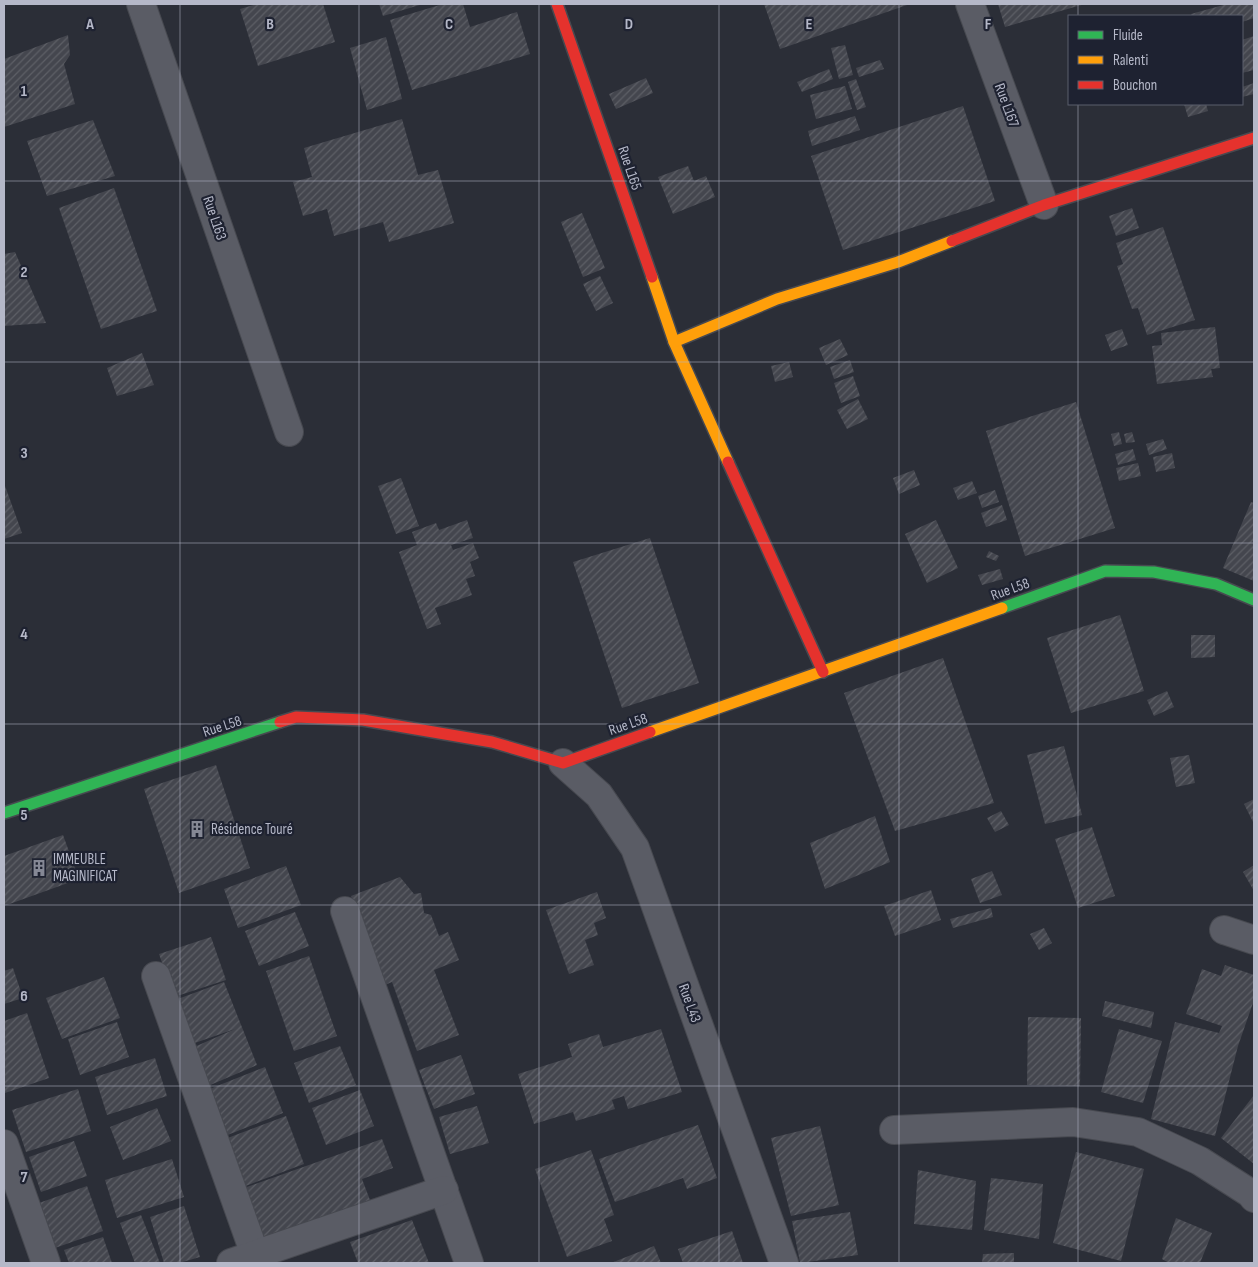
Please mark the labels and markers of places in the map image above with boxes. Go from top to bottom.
building icon: Résidence Touré [187,819,207,839]
place label: Résidence Touré [211,820,293,839]
place label: IMMEUBLE MAGINIFICAT [53,850,118,886]
building icon: IMMEUBLE MAGINIFICAT [29,858,49,878]

